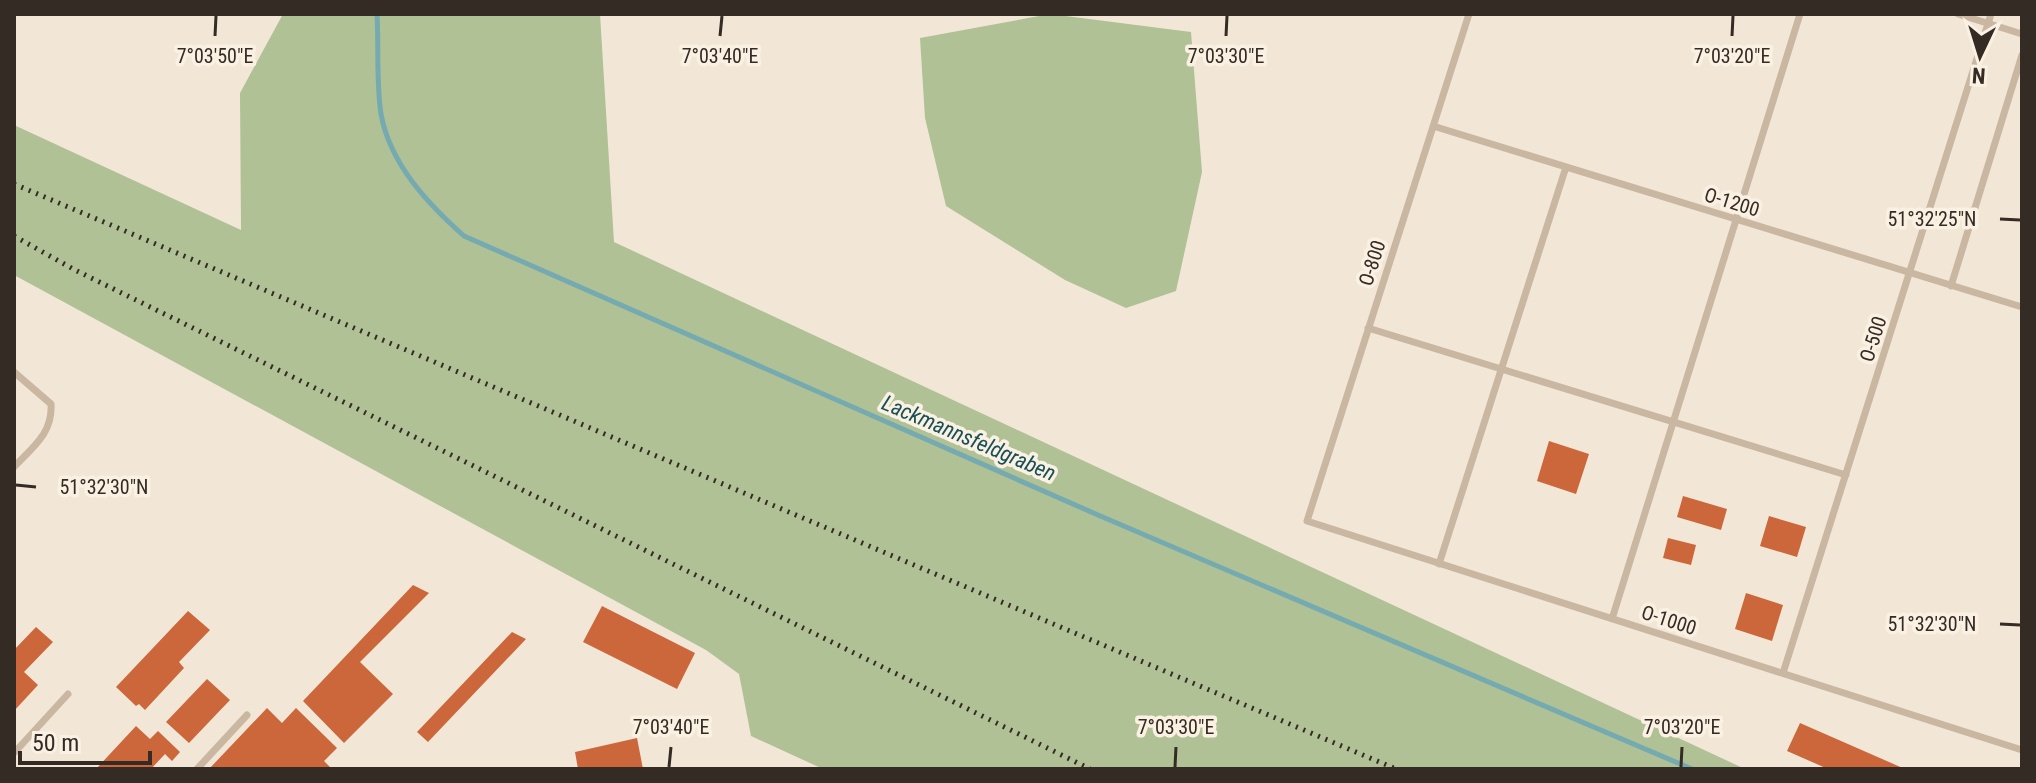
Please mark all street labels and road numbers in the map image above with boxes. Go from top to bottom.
street label: O-1200 [1701,182,1763,222]
street label: O-800 [1353,237,1391,289]
street label: O-500 [1854,313,1892,365]
street label: O-1000 [1638,600,1700,640]

